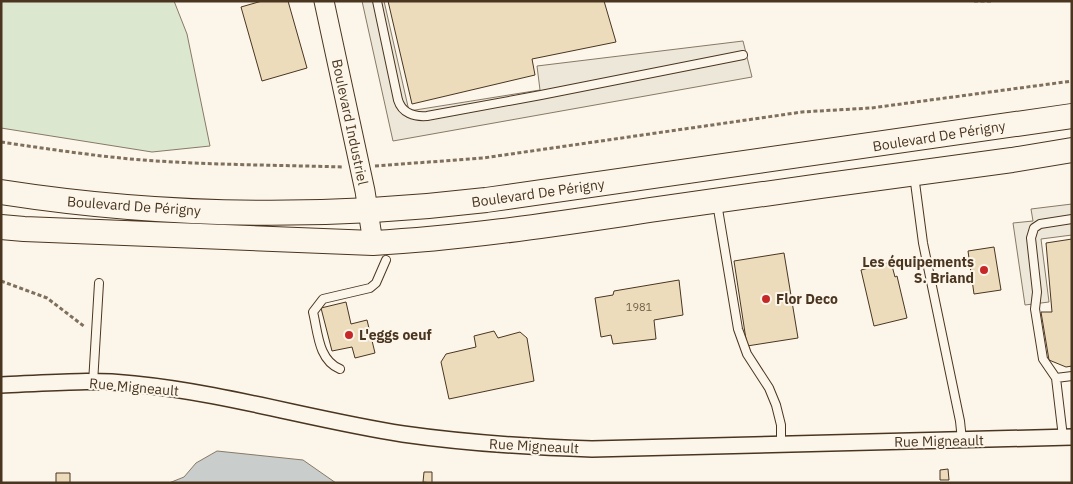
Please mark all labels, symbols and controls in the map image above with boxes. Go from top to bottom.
street label: Boulevard Industriel [328,57,372,187]
street label: Boulevard De Périgny [871,117,1007,155]
street label: Boulevard De Périgny [470,175,606,211]
street label: Boulevard De Périgny [66,192,202,220]
place label: Les équipements S. Briand [862,253,974,287]
marker: Les équipements S. Briand [978,264,990,276]
place label: Flor Deco [776,290,838,308]
marker: Flor Deco [760,293,772,305]
house number: 1981 [626,300,653,314]
place label: L'eggs oeuf [359,326,432,344]
marker: L'eggs oeuf [343,329,355,341]
street label: Rue Migneault [88,374,180,400]
street label: Rue Migneault [894,431,984,451]
street label: Rue Migneault [489,435,579,457]

